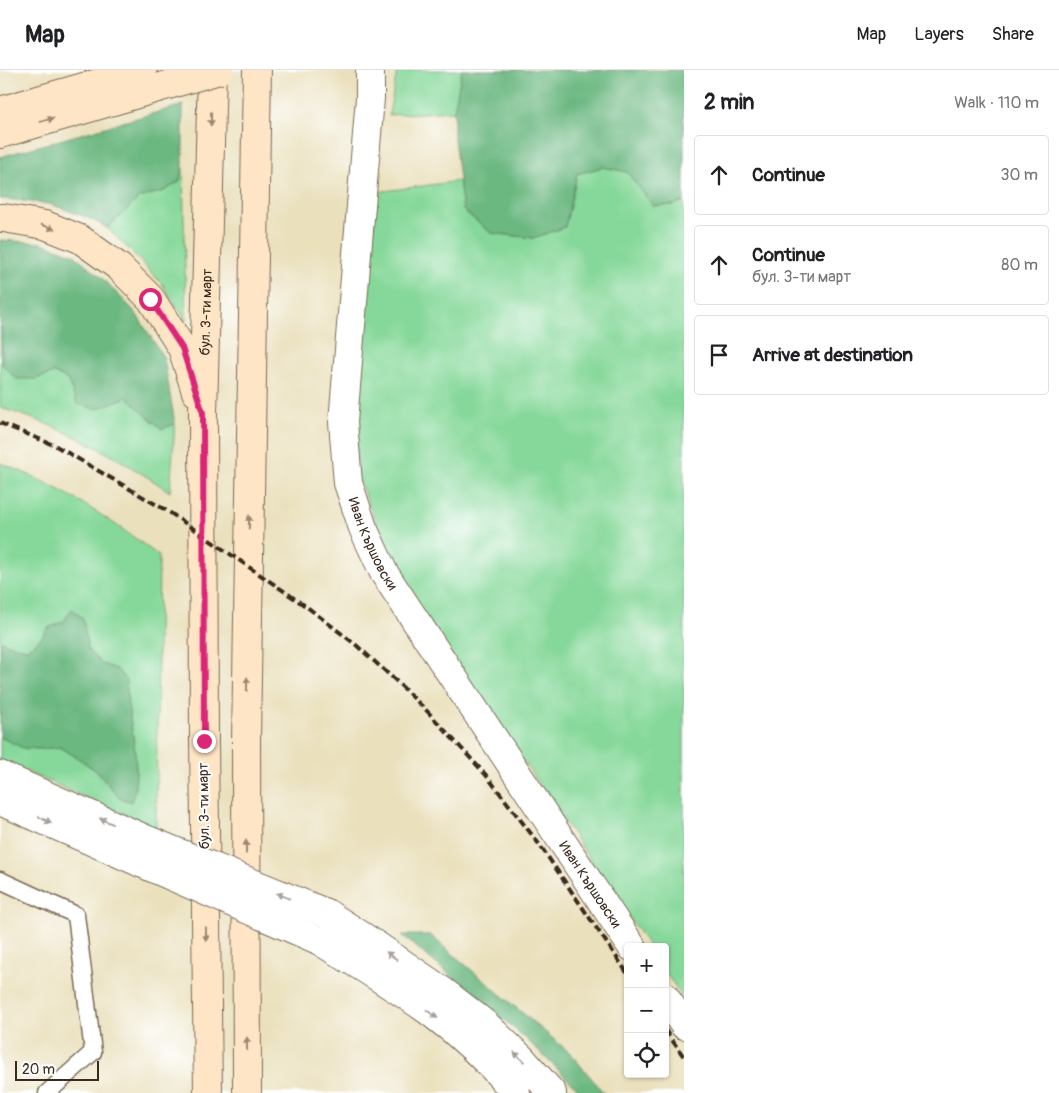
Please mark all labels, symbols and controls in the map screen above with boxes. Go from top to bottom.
text: Map [25,20,65,49]
text: Map [857,23,886,46]
text: Layers [914,23,964,46]
text: Share [992,23,1034,46]
text: 2 min [704,89,754,116]
text: Walk · 110 m [954,93,1039,113]
one-way arrow [206,111,214,127]
one-way arrow [39,116,54,124]
icon: ahead [705,161,733,189]
text: Continue [752,163,825,187]
text: 30 m [1000,165,1038,185]
one-way arrow [40,223,55,231]
text: Continue [752,243,825,267]
icon: ahead [705,251,733,279]
text: 80 m [1001,255,1038,275]
text: бул. 3-ти март [752,267,851,287]
street label: бул. 3-ти март [196,268,215,356]
route start [139,288,162,311]
icon: arrive [705,341,733,369]
text: Arrive at destination [752,343,913,367]
street label: Иван Кършовски [345,495,401,593]
one-way arrow [245,514,253,530]
one-way arrow [243,676,251,692]
route end [193,730,216,753]
street label: бул. 3-ти март [195,762,213,850]
one-way arrow [38,817,52,825]
one-way arrow [99,817,113,825]
street label: Иван Кършовски [556,838,625,931]
one-way arrow [242,839,250,855]
one-way arrow [276,891,290,899]
one-way arrow [202,926,210,942]
map controls [624,943,669,1078]
button: + [624,943,669,988]
one-way arrow [385,951,399,961]
button: − [624,988,669,1033]
one-way arrow [425,1009,439,1019]
button: locate [624,1033,669,1078]
one-way arrow [243,1036,251,1052]
one-way arrow [514,1051,526,1063]
scale bar [15,1058,99,1081]
text: 20 m [22,1061,55,1078]

